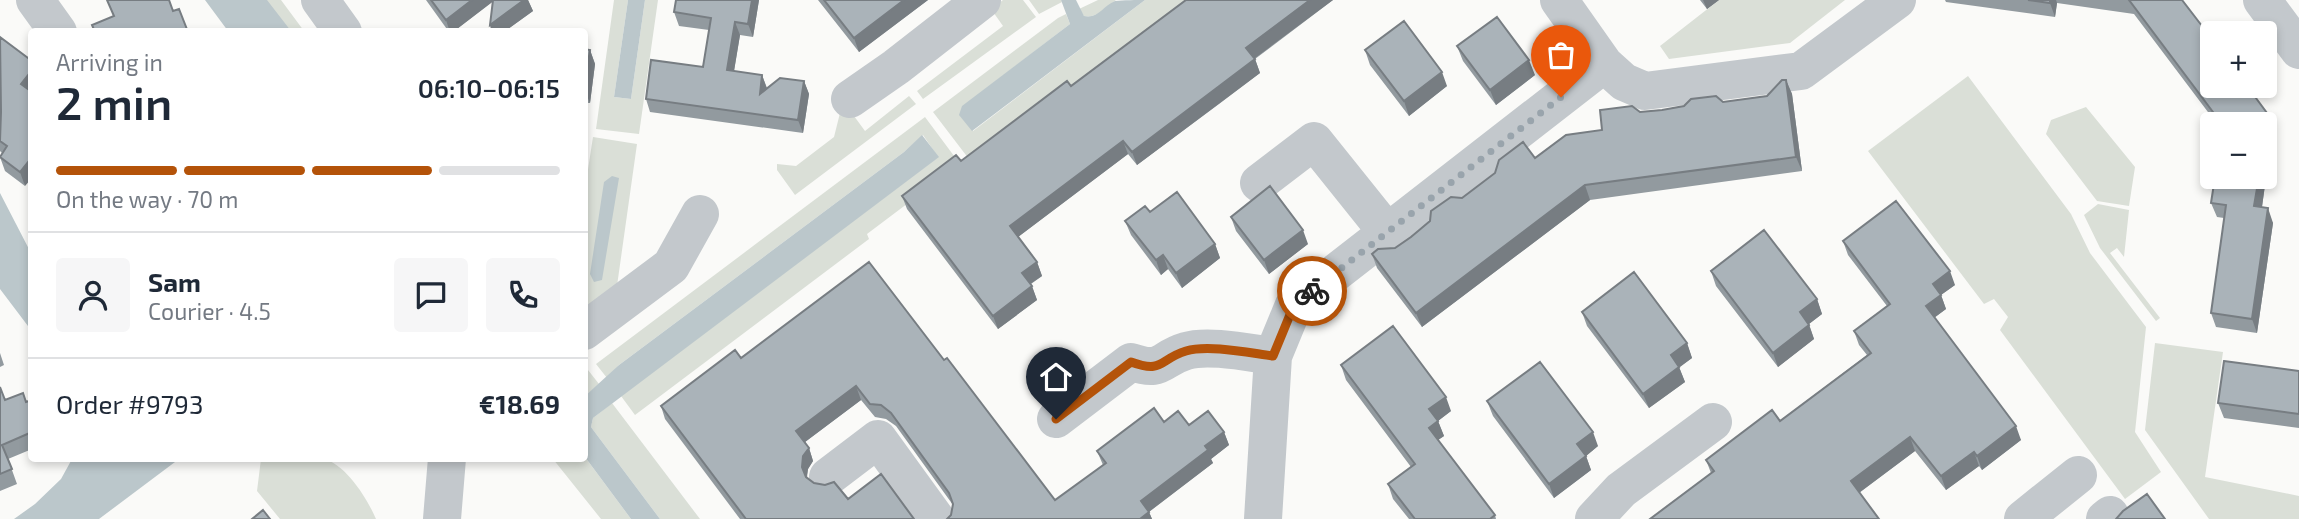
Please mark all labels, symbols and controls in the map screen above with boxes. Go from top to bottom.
map controls [2200,21,2277,189]
button: + [2200,21,2277,98]
pin [1531,25,1591,97]
icon: bag [1542,36,1580,74]
text: Arriving in [56,48,163,76]
text: 06:10–06:15 [418,72,560,103]
text: 2 min [56,74,172,129]
button: − [2200,112,2277,189]
text: On the way · 70 m [56,185,238,213]
courier [1277,256,1347,326]
button: person [56,258,130,332]
button: chat [394,258,468,332]
button: phone [486,258,560,332]
text: Sam [148,266,201,297]
icon: bike [1293,272,1331,310]
text: Courier · 4.5 [148,297,271,325]
pin [1026,347,1086,419]
icon: home [1037,358,1075,396]
text: Order #9793 [56,388,203,419]
text: €18.69 [479,388,560,419]

